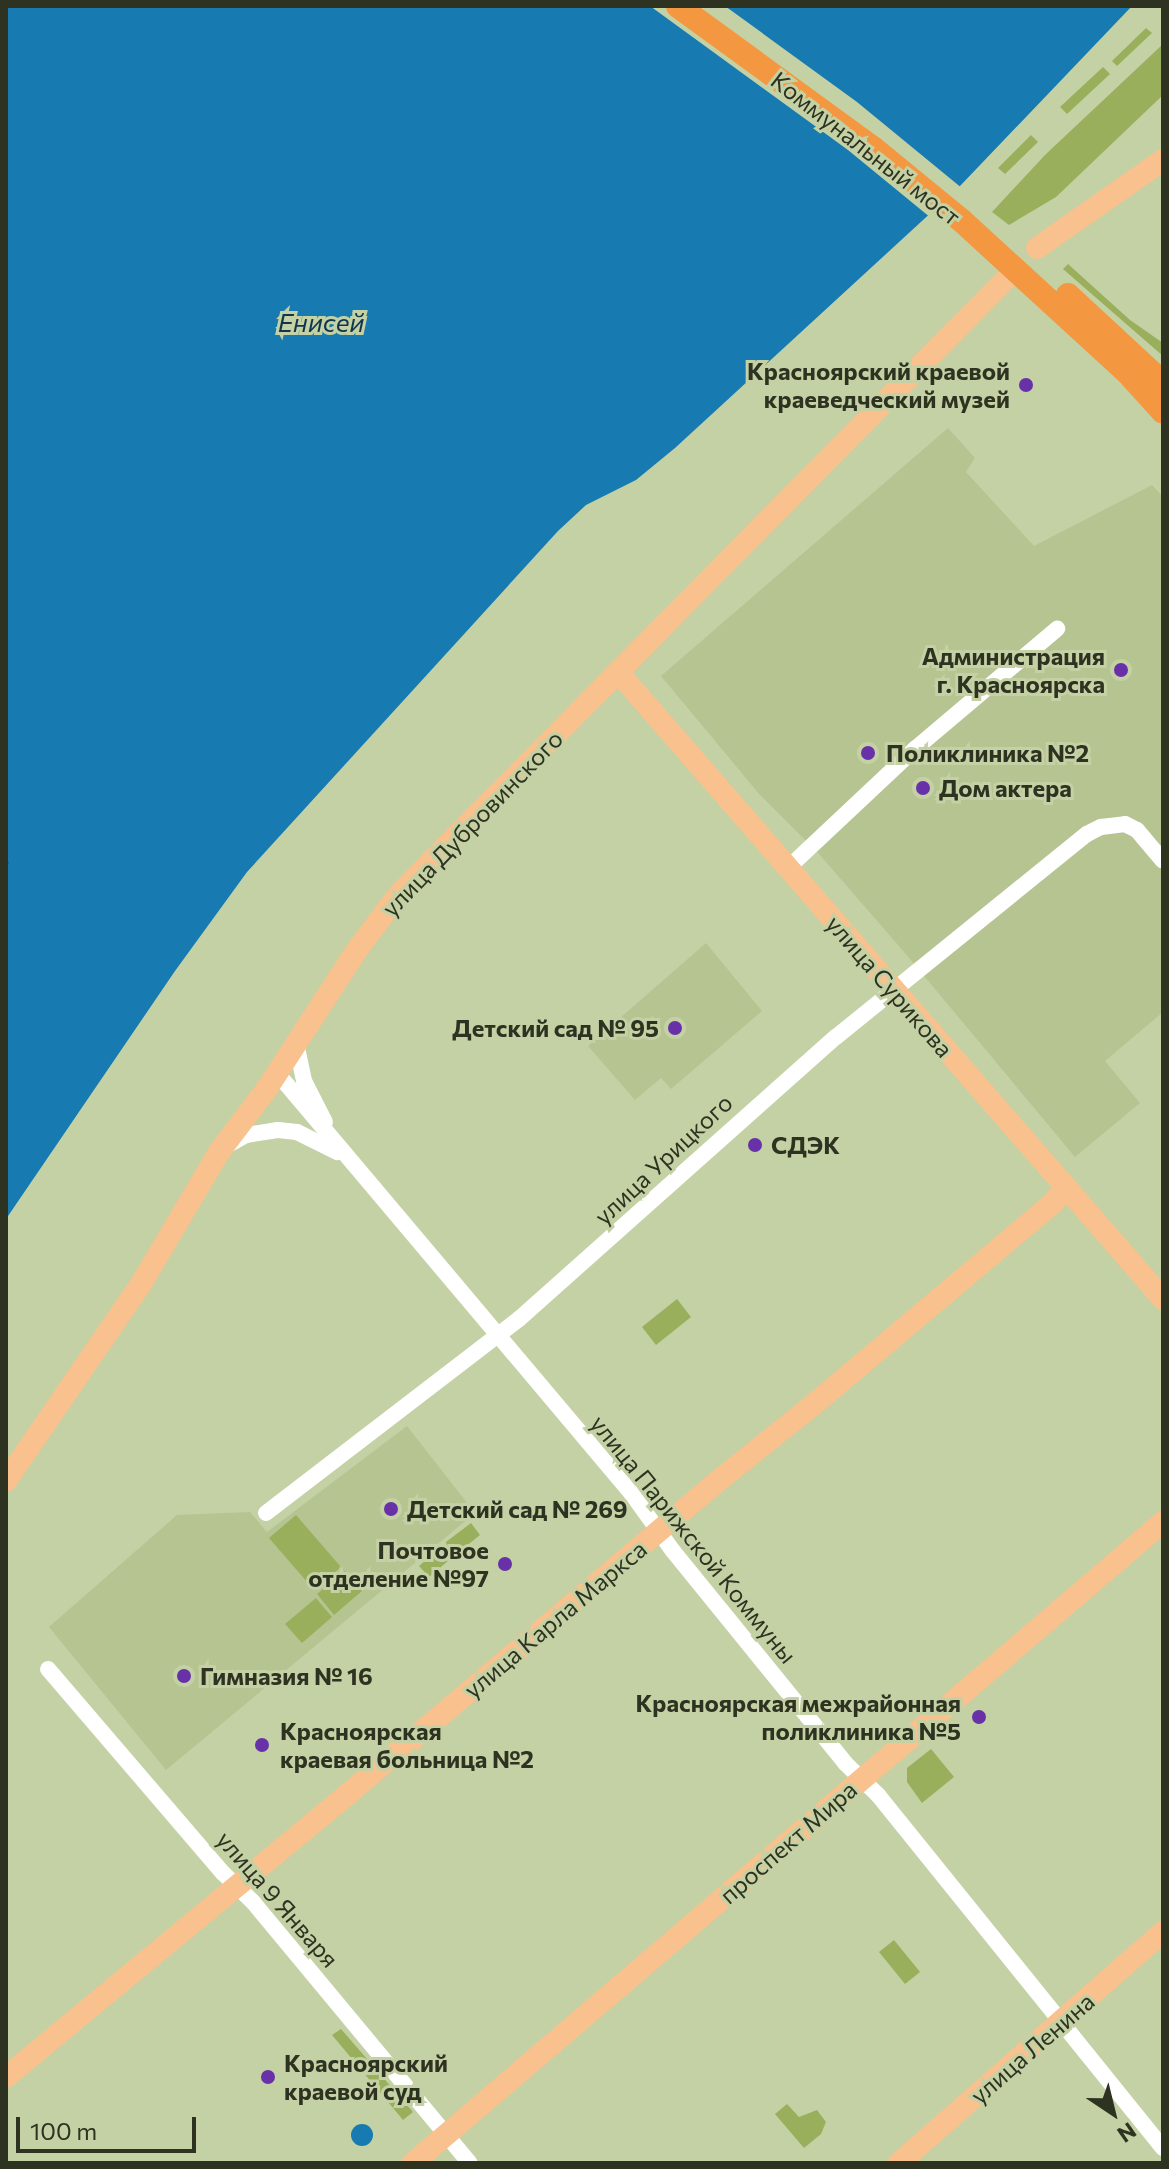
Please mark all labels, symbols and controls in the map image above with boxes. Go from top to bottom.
street label: Коммунальный мост [766,65,966,231]
water label: Енисей [278,306,364,338]
place label: Красноярский краевой краеведческий музей [747,357,1010,413]
marker: Красноярский краевой краеведческий музей [1017,376,1035,394]
place label: Администрация г. Красноярска [922,642,1105,698]
marker: Администрация г. Красноярска [1112,661,1130,679]
street label: улица Дубровинского [376,724,568,922]
place label: Поликлиника №2 [886,739,1089,767]
marker: Поликлиника №2 [857,742,879,764]
place label: Дом актера [939,774,1072,802]
marker: Дом актера [914,779,932,797]
street label: улица Сурикова [821,909,959,1063]
place label: Детский сад № 95 [452,1014,659,1042]
marker: Детский сад № 95 [666,1019,684,1037]
street label: улица Урицкого [588,1088,738,1230]
place label: СДЭК [771,1131,840,1159]
marker: СДЭК [746,1136,764,1154]
street label: улица Парижской Коммуны [585,1409,803,1669]
place label: Детский сад № 269 [407,1495,628,1523]
marker: Детский сад № 269 [382,1500,400,1518]
street label: улица Карла Маркса [458,1534,652,1704]
place label: Почтовое отделение №97 [308,1536,489,1592]
marker: Почтовое отделение №97 [496,1555,514,1573]
place label: Гимназия № 16 [200,1662,373,1690]
marker: Гимназия № 16 [175,1667,193,1685]
place label: Красноярская межрайонная поликлиника №5 [636,1689,961,1745]
marker: Красноярская межрайонная поликлиника №5 [968,1706,990,1728]
place label: Красноярская краевая больница №2 [280,1717,534,1773]
marker: Красноярская краевая больница №2 [251,1734,273,1756]
street label: проспект Мира [714,1775,862,1909]
street label: улица 9 Января [211,1825,345,1973]
street label: улица Ленина [964,1986,1100,2110]
place label: Красноярский краевой суд [284,2049,448,2105]
marker: Красноярский краевой суд [259,2068,277,2086]
north arrow [1073,2073,1153,2153]
scale bar [20,2101,200,2151]
text: 100 m [30,2116,97,2145]
text: N [1113,2117,1142,2149]

